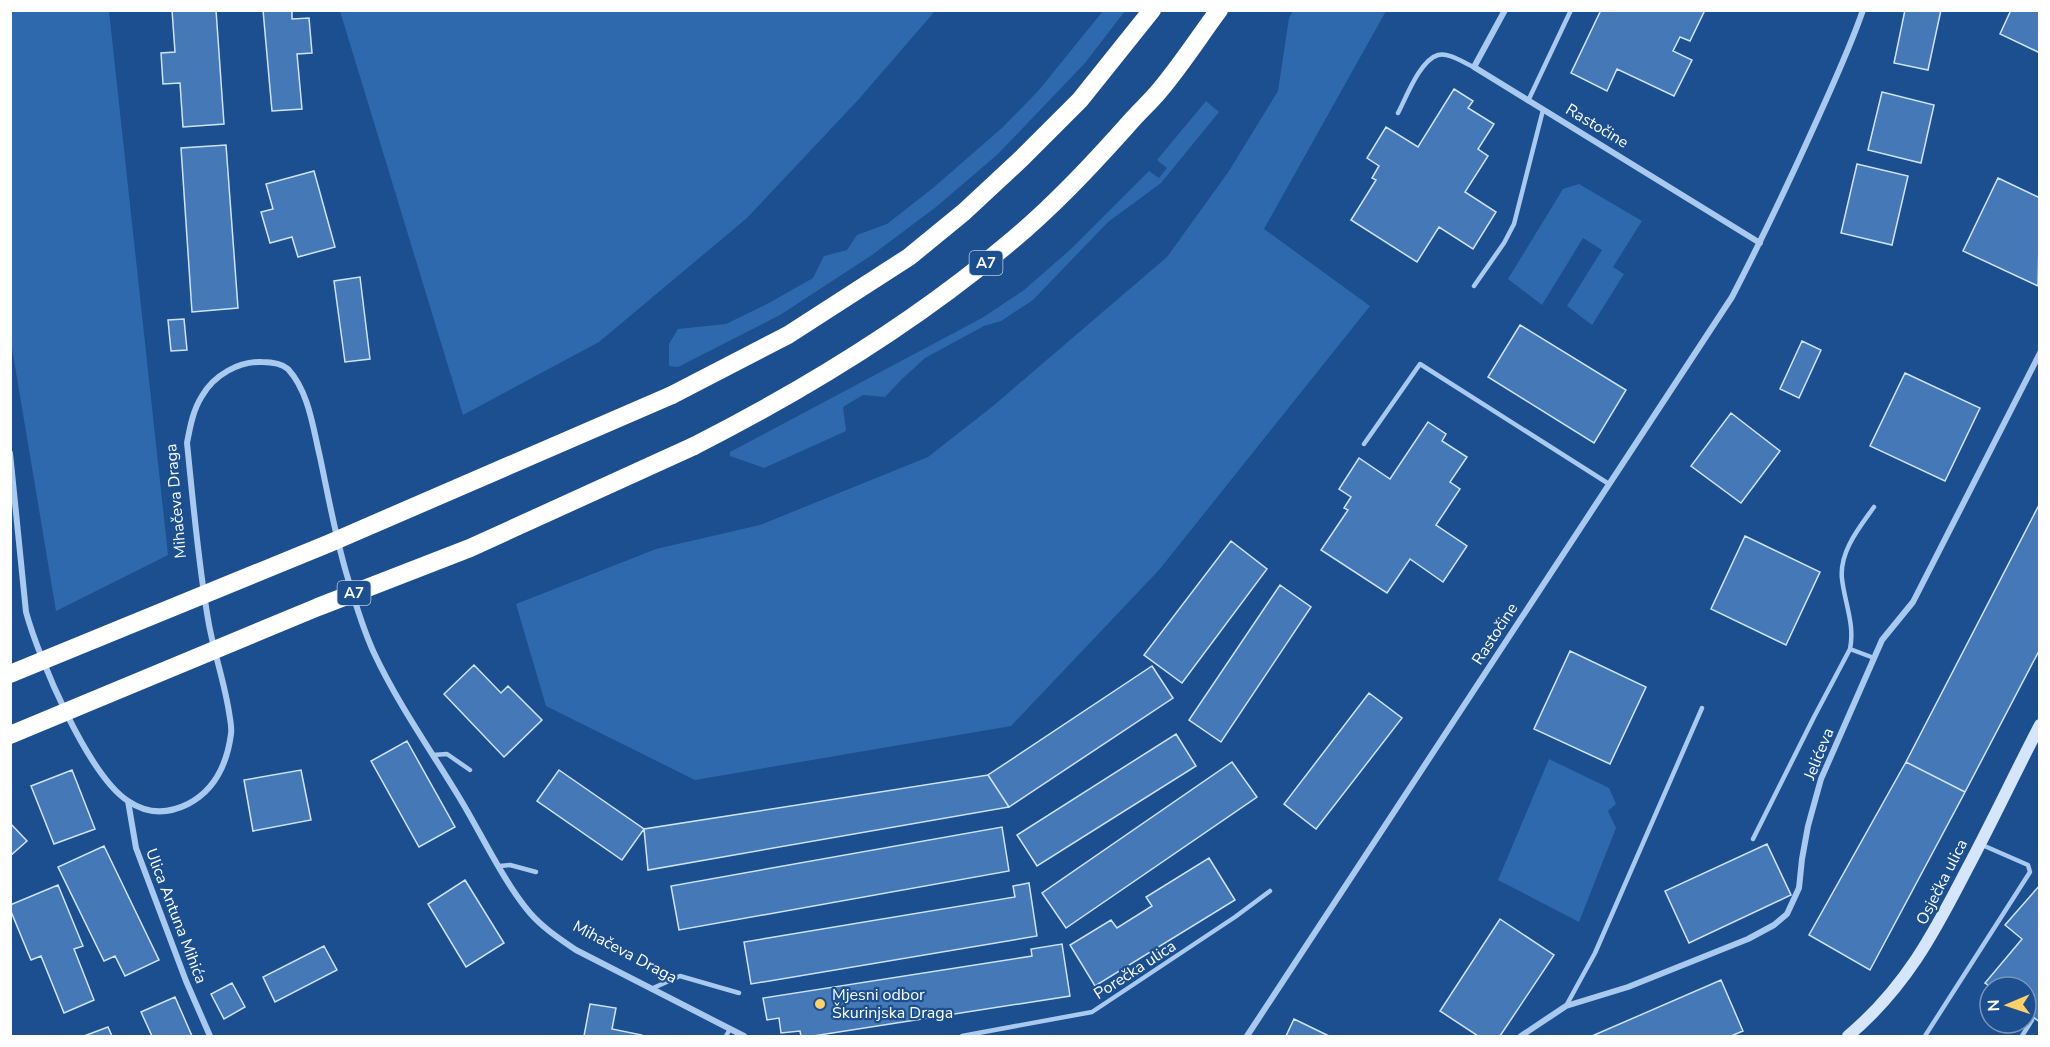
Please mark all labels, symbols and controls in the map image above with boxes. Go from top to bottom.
street label: Rastočine [1561,99,1633,153]
road number: A7 [970,251,1002,275]
street label: Mihačeva Draga [160,443,192,559]
road number: A7 [338,581,370,605]
street label: Rastočine [1467,599,1523,669]
street label: Jelićeva [1798,725,1839,784]
street label: Osječka ulica [1911,835,1973,929]
street label: Ulica Antuna Mihića [140,845,212,987]
street label: Mihačeva Draga [569,915,681,989]
street label: Porečka ulica [1090,935,1180,1005]
north arrow [1978,975,2038,1035]
place label: Mjesni odbor Škurinjska Draga [832,984,953,1024]
marker: Mjesni odbor Škurinjska Draga [813,997,827,1011]
text: N [1983,999,2005,1012]

